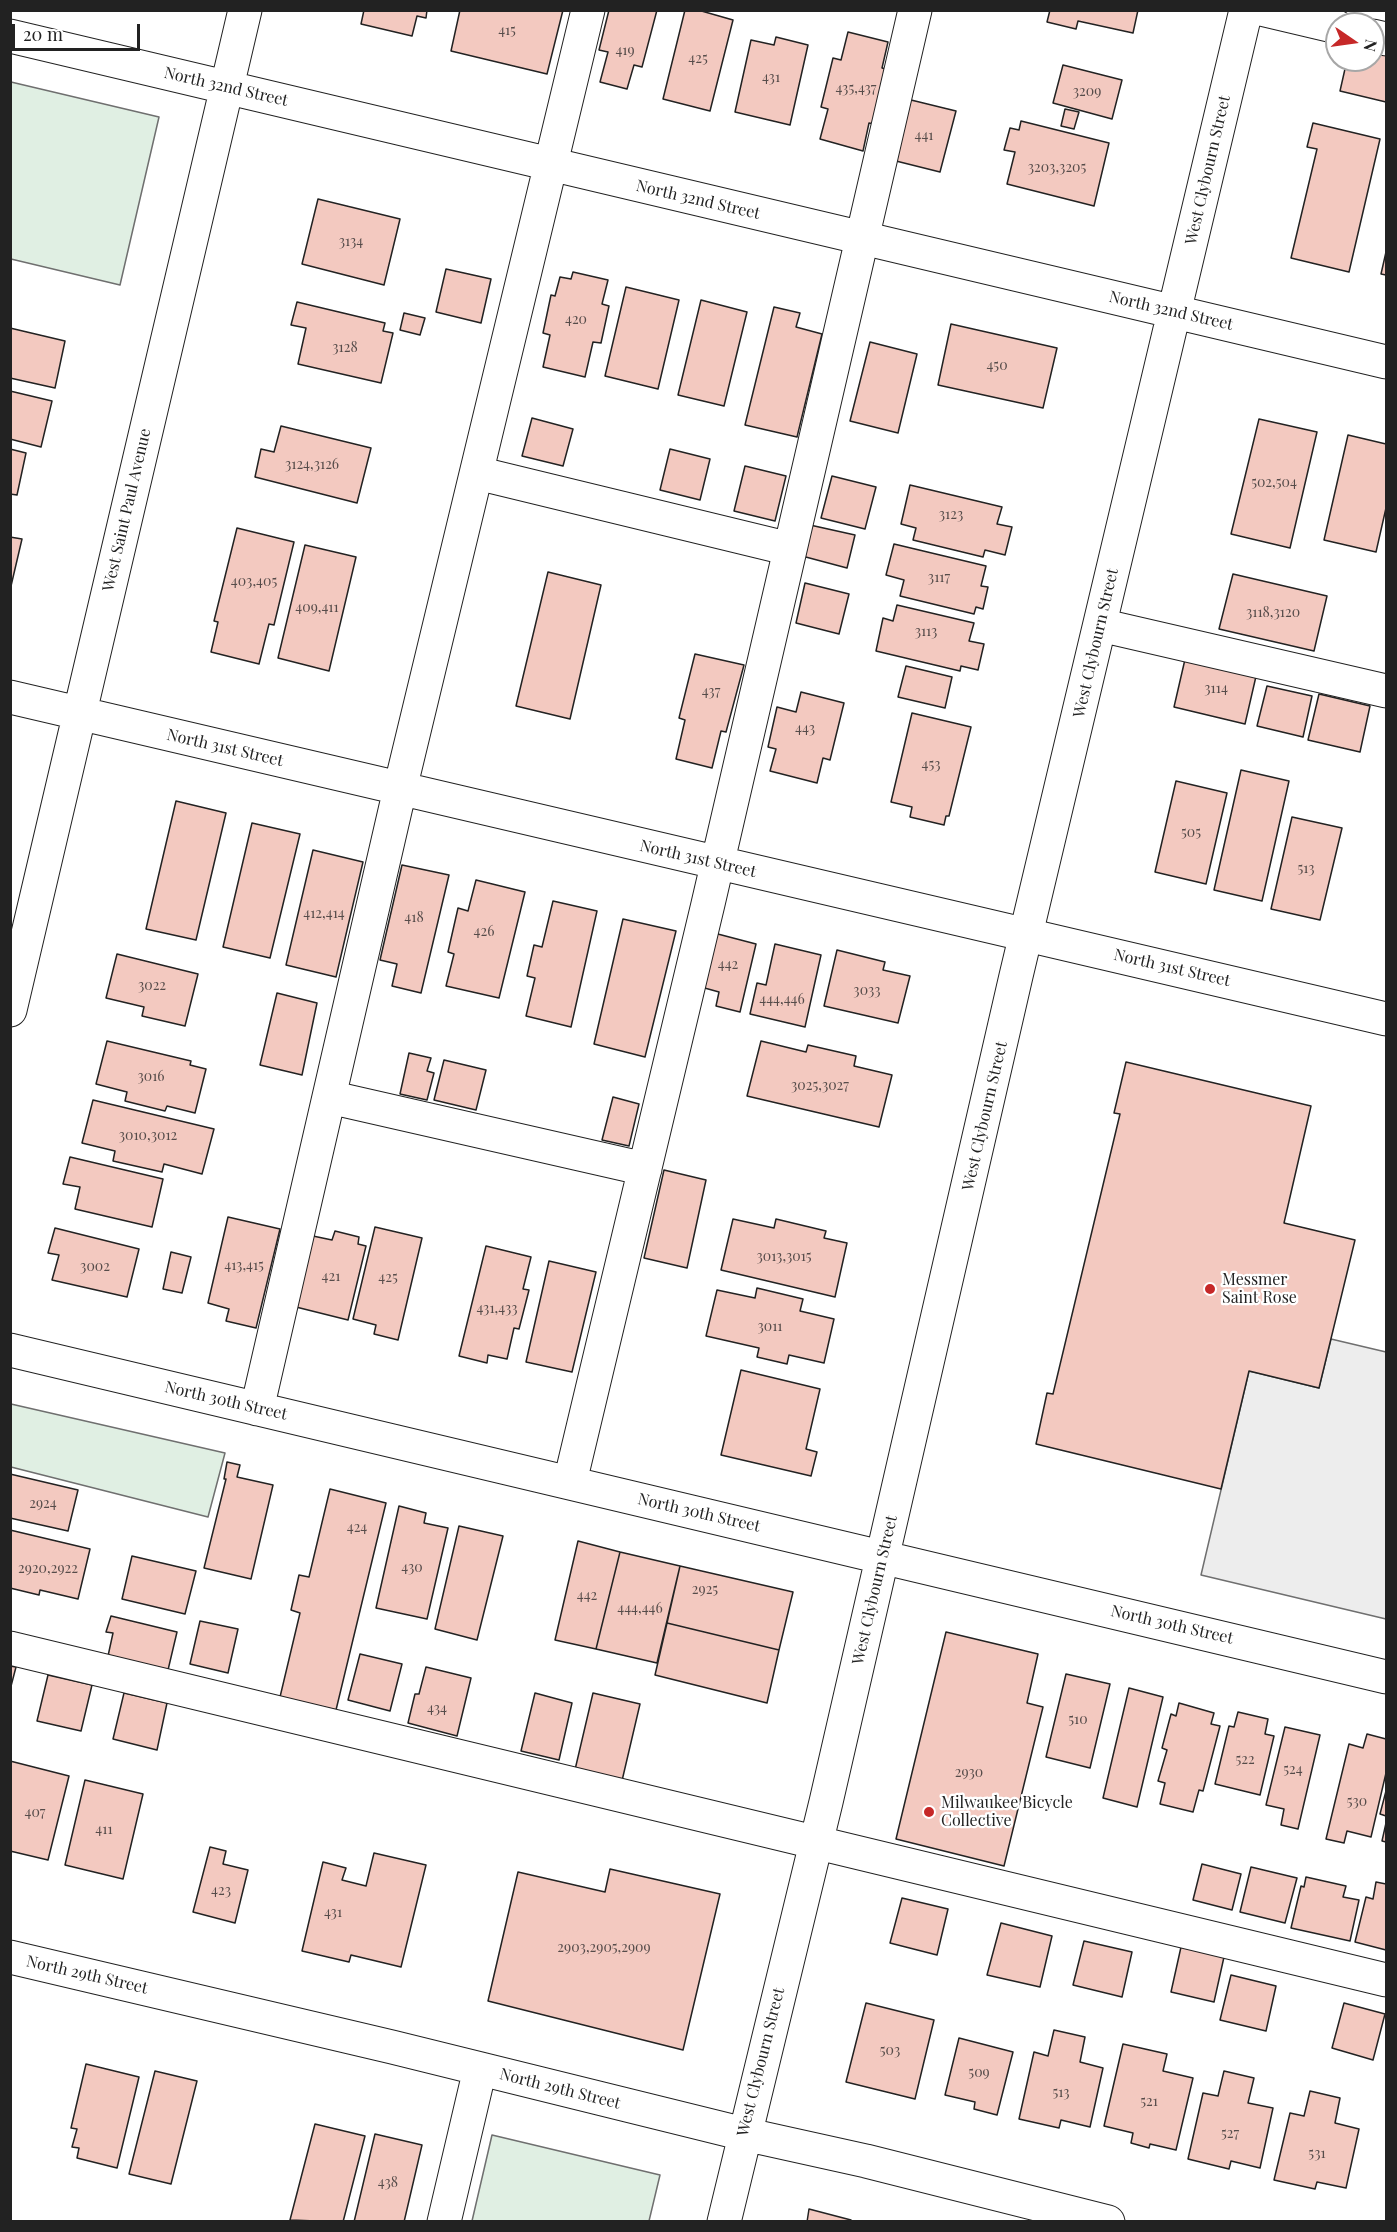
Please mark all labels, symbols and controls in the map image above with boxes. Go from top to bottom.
scale bar [15,12,142,50]
north arrow [1325,12,1385,72]
text: 20 m [23,22,63,46]
house number: 415 [498,23,516,39]
text: N [1360,38,1383,54]
house number: 419 [615,43,635,59]
house number: 425 [688,51,708,67]
street label: North 32nd Street [162,63,290,111]
house number: 431 [762,70,780,86]
house number: 435,437 [835,81,877,97]
house number: 3209 [1073,84,1101,100]
street label: West Clybourn Street [1181,93,1235,247]
house number: 441 [914,128,934,144]
house number: 3203,3205 [1028,160,1086,176]
street label: North 32nd Street [634,176,762,224]
house number: 3134 [339,234,363,250]
street label: North 32nd Street [1107,287,1235,335]
house number: 420 [565,312,587,328]
house number: 3128 [332,340,358,356]
house number: 450 [986,358,1008,374]
street label: West Saint Paul Avenue [99,427,155,593]
house number: 3124,3126 [285,457,339,473]
house number: 502,504 [1251,475,1297,491]
house number: 3123 [939,507,963,523]
street label: West Clybourn Street [1069,566,1123,720]
house number: 3117 [928,570,950,586]
house number: 403,405 [231,574,277,590]
house number: 409,411 [295,600,339,616]
house number: 3118,3120 [1246,605,1300,621]
house number: 3113 [915,624,937,640]
house number: 3114 [1204,681,1228,697]
house number: 437 [702,684,720,700]
house number: 443 [795,721,815,737]
street label: North 31st Street [165,725,285,771]
house number: 453 [921,757,941,773]
house number: 505 [1181,825,1201,841]
street label: North 31st Street [638,836,758,882]
house number: 513 [1297,861,1315,877]
house number: 412,414 [303,906,345,922]
house number: 418 [404,910,424,926]
house number: 426 [474,924,494,940]
street label: North 31st Street [1112,945,1232,991]
house number: 442 [718,957,738,973]
house number: 3022 [138,978,166,994]
house number: 3033 [853,983,881,999]
house number: 444,446 [759,992,805,1008]
street label: West Clybourn Street [958,1039,1012,1193]
house number: 3016 [137,1069,165,1085]
house number: 3025,3027 [791,1078,849,1094]
house number: 3010,3012 [119,1128,177,1144]
house number: 3013,3015 [756,1249,812,1265]
house number: 413,415 [224,1258,264,1274]
house number: 3002 [80,1259,110,1275]
house number: 421 [322,1269,340,1285]
house number: 425 [378,1270,398,1286]
place label: Messmer Saint Rose [1222,1270,1297,1308]
marker: Messmer Saint Rose [1203,1282,1217,1296]
house number: 431,433 [476,1301,518,1317]
house number: 3011 [757,1319,783,1335]
street label: North 30th Street [163,1378,289,1424]
street label: North 30th Street [636,1490,762,1536]
house number: 2924 [29,1496,57,1512]
street label: West Clybourn Street [848,1513,902,1667]
house number: 424 [347,1520,367,1536]
house number: 430 [401,1560,423,1576]
house number: 2920,2922 [18,1561,78,1577]
house number: 2925 [692,1582,718,1598]
house number: 442 [577,1588,597,1604]
house number: 444,446 [617,1601,663,1617]
street label: North 30th Street [1109,1602,1235,1648]
house number: 434 [427,1701,447,1717]
house number: 510 [1068,1712,1088,1728]
house number: 522 [1235,1752,1255,1768]
house number: 524 [1283,1762,1303,1778]
house number: 2930 [955,1765,983,1781]
place label: Milwaukee Bicycle Collective [941,1793,1073,1831]
house number: 530 [1347,1794,1367,1810]
house number: 407 [25,1805,45,1821]
marker: Milwaukee Bicycle Collective [922,1805,936,1819]
house number: 411 [95,1822,113,1838]
house number: 423 [211,1883,231,1899]
house number: 431 [324,1905,342,1921]
house number: 2903,2905,2909 [557,1940,651,1956]
street label: North 29th Street [25,1952,149,1998]
street label: West Clybourn Street [733,1986,789,2138]
house number: 503 [880,2043,900,2059]
street label: North 29th Street [498,2065,622,2113]
house number: 509 [968,2065,990,2081]
house number: 513 [1052,2085,1070,2101]
house number: 521 [1140,2094,1158,2110]
house number: 527 [1221,2126,1239,2142]
house number: 531 [1308,2146,1326,2162]
house number: 438 [378,2175,398,2191]

